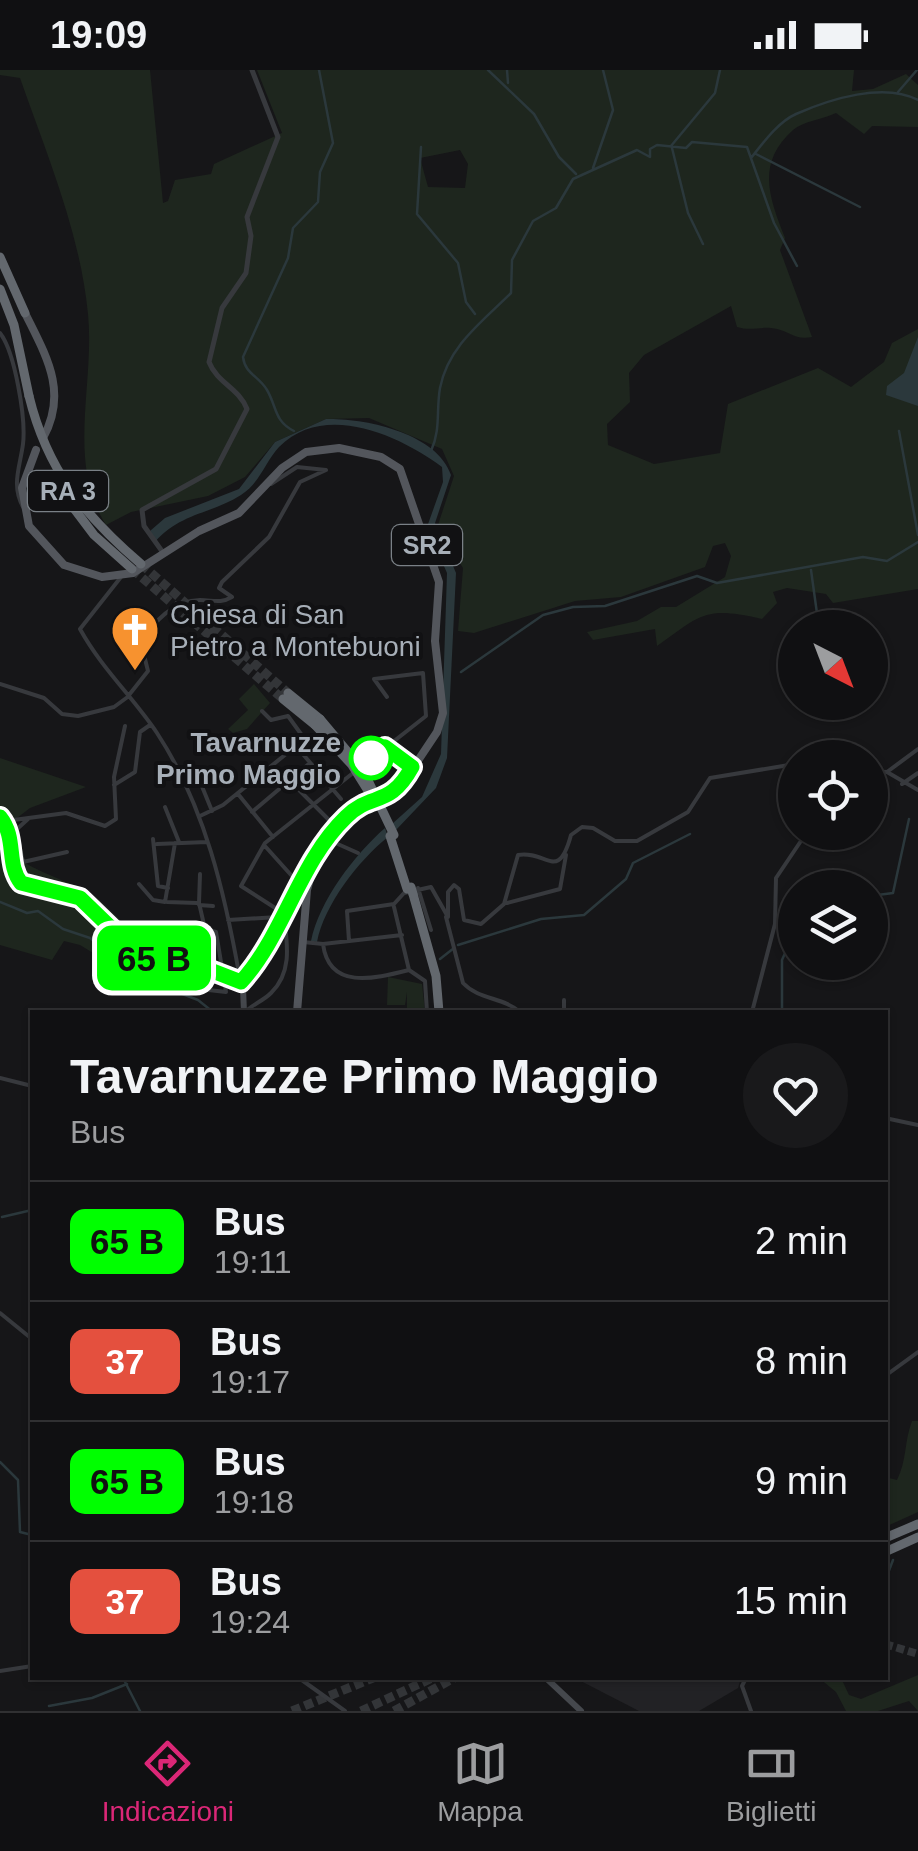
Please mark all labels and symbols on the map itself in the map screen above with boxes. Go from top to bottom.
road number: RA 3 [28,471,108,511]
road number: SR2 [392,525,462,565]
place label: Chiesa di San Pietro a Montebuoni [170,599,421,662]
church icon: Chiesa di San Pietro a Montebuoni [109,604,161,672]
north arrow [778,610,888,720]
place label: Tavarnuzze Primo Maggio [156,727,341,790]
marker: Tavarnuzze Primo Maggio [350,737,392,779]
line badge: 65 B [84,926,224,990]

